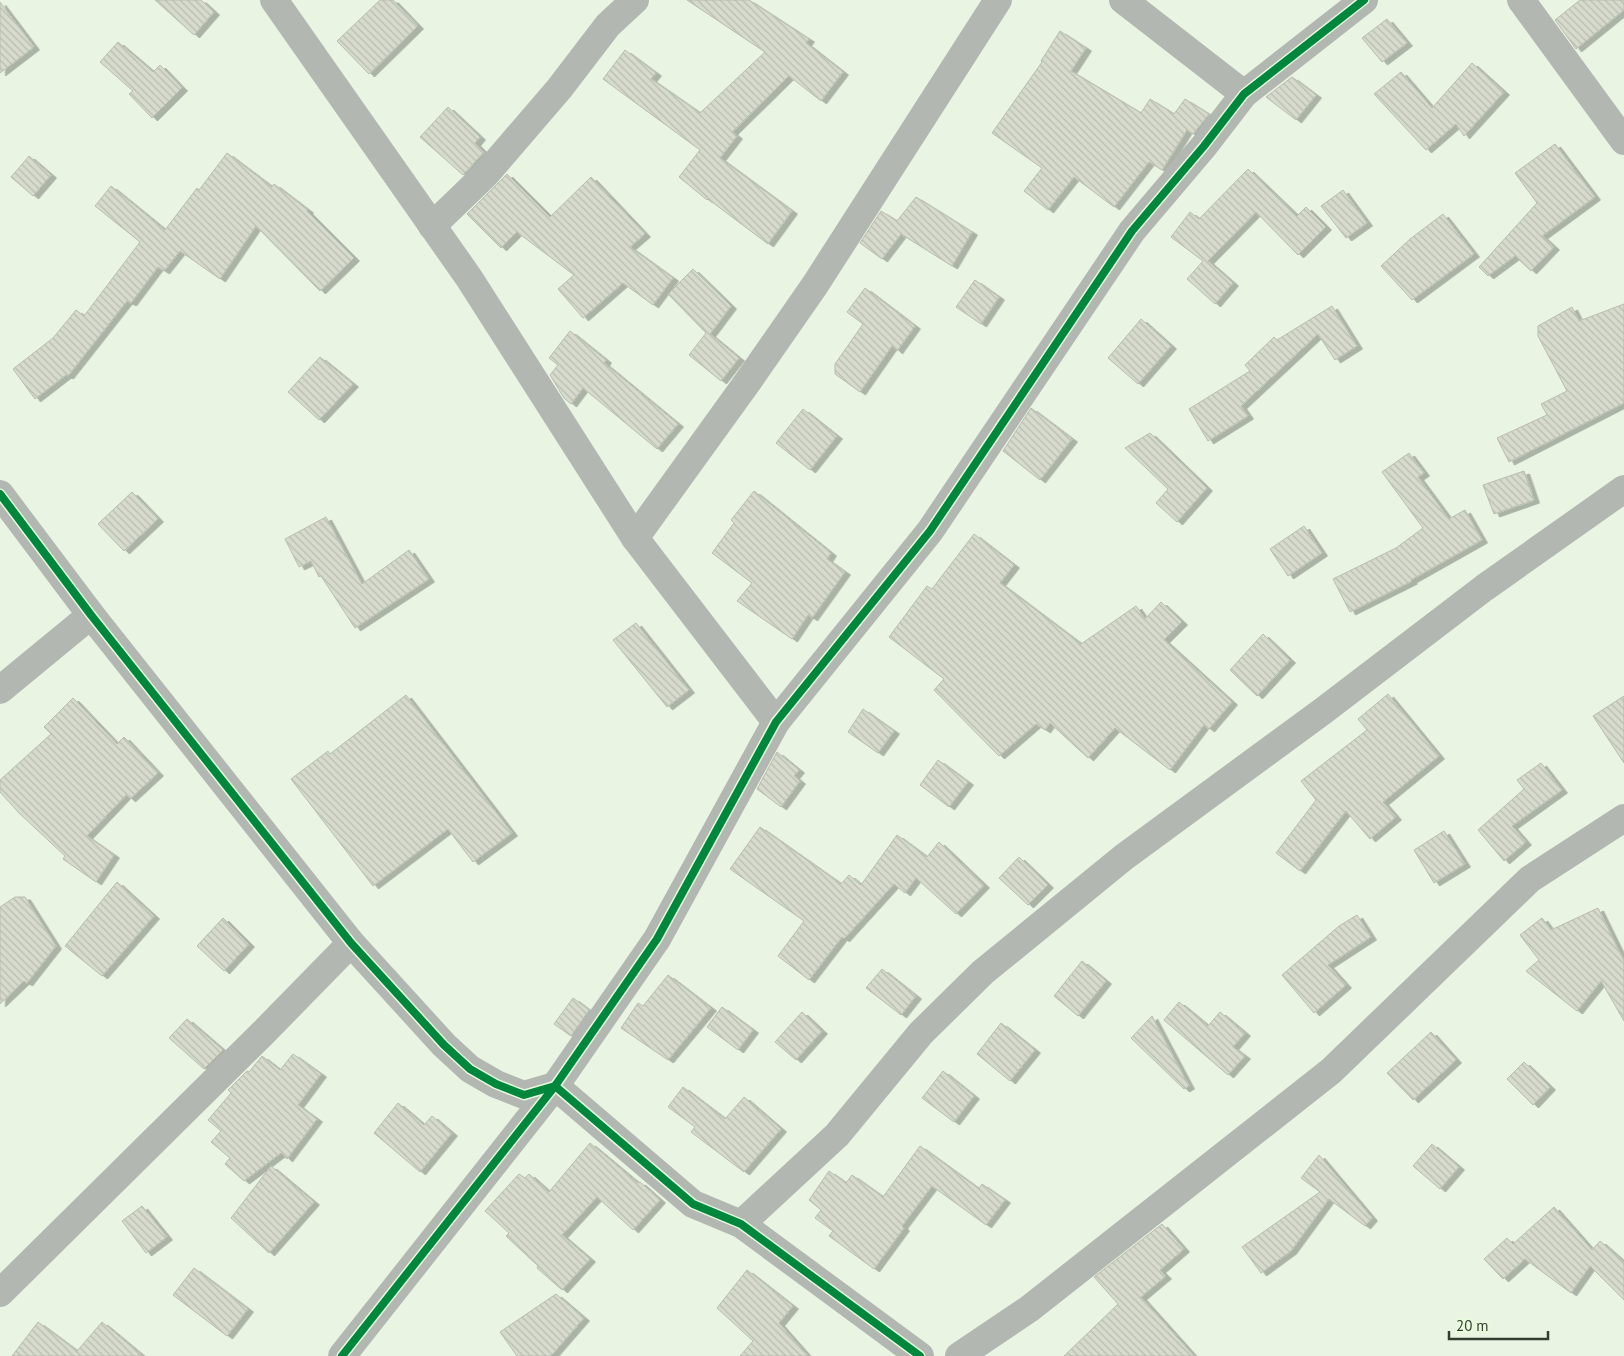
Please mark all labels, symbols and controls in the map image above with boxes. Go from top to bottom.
scale bar [1449,1308,1548,1340]
text: 20 m [1456,1316,1489,1335]

